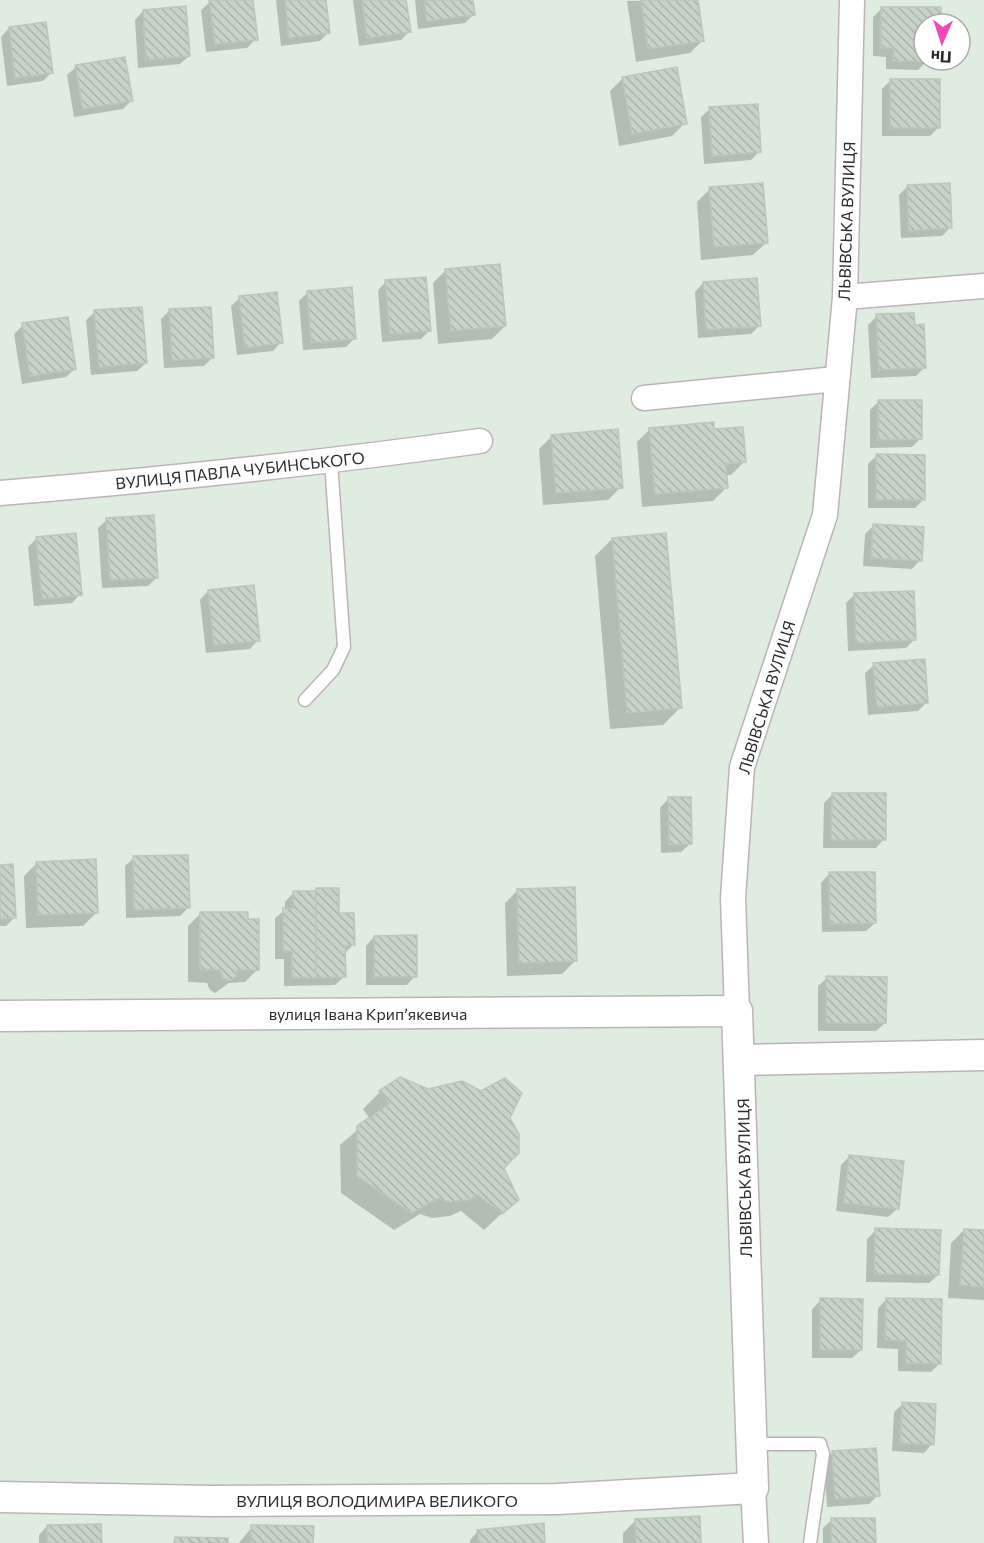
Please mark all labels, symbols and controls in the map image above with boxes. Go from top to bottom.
north arrow [912,12,972,72]
text: Пн [930,47,952,68]
street label: ЛЬВІВСЬКА ВУЛИЦЯ [834,141,858,301]
street label: ВУЛИЦЯ ПАВЛА ЧУБИНСЬКОГО [114,447,366,493]
street label: ЛЬВІВСЬКА ВУЛИЦЯ [734,618,798,776]
street label: вулиця Івана Крипʼякевича [269,1004,467,1023]
street label: ЛЬВІВСЬКА ВУЛИЦЯ [733,1098,755,1258]
street label: ВУЛИЦЯ ВОЛОДИМИРА ВЕЛИКОГО [236,1491,518,1510]

